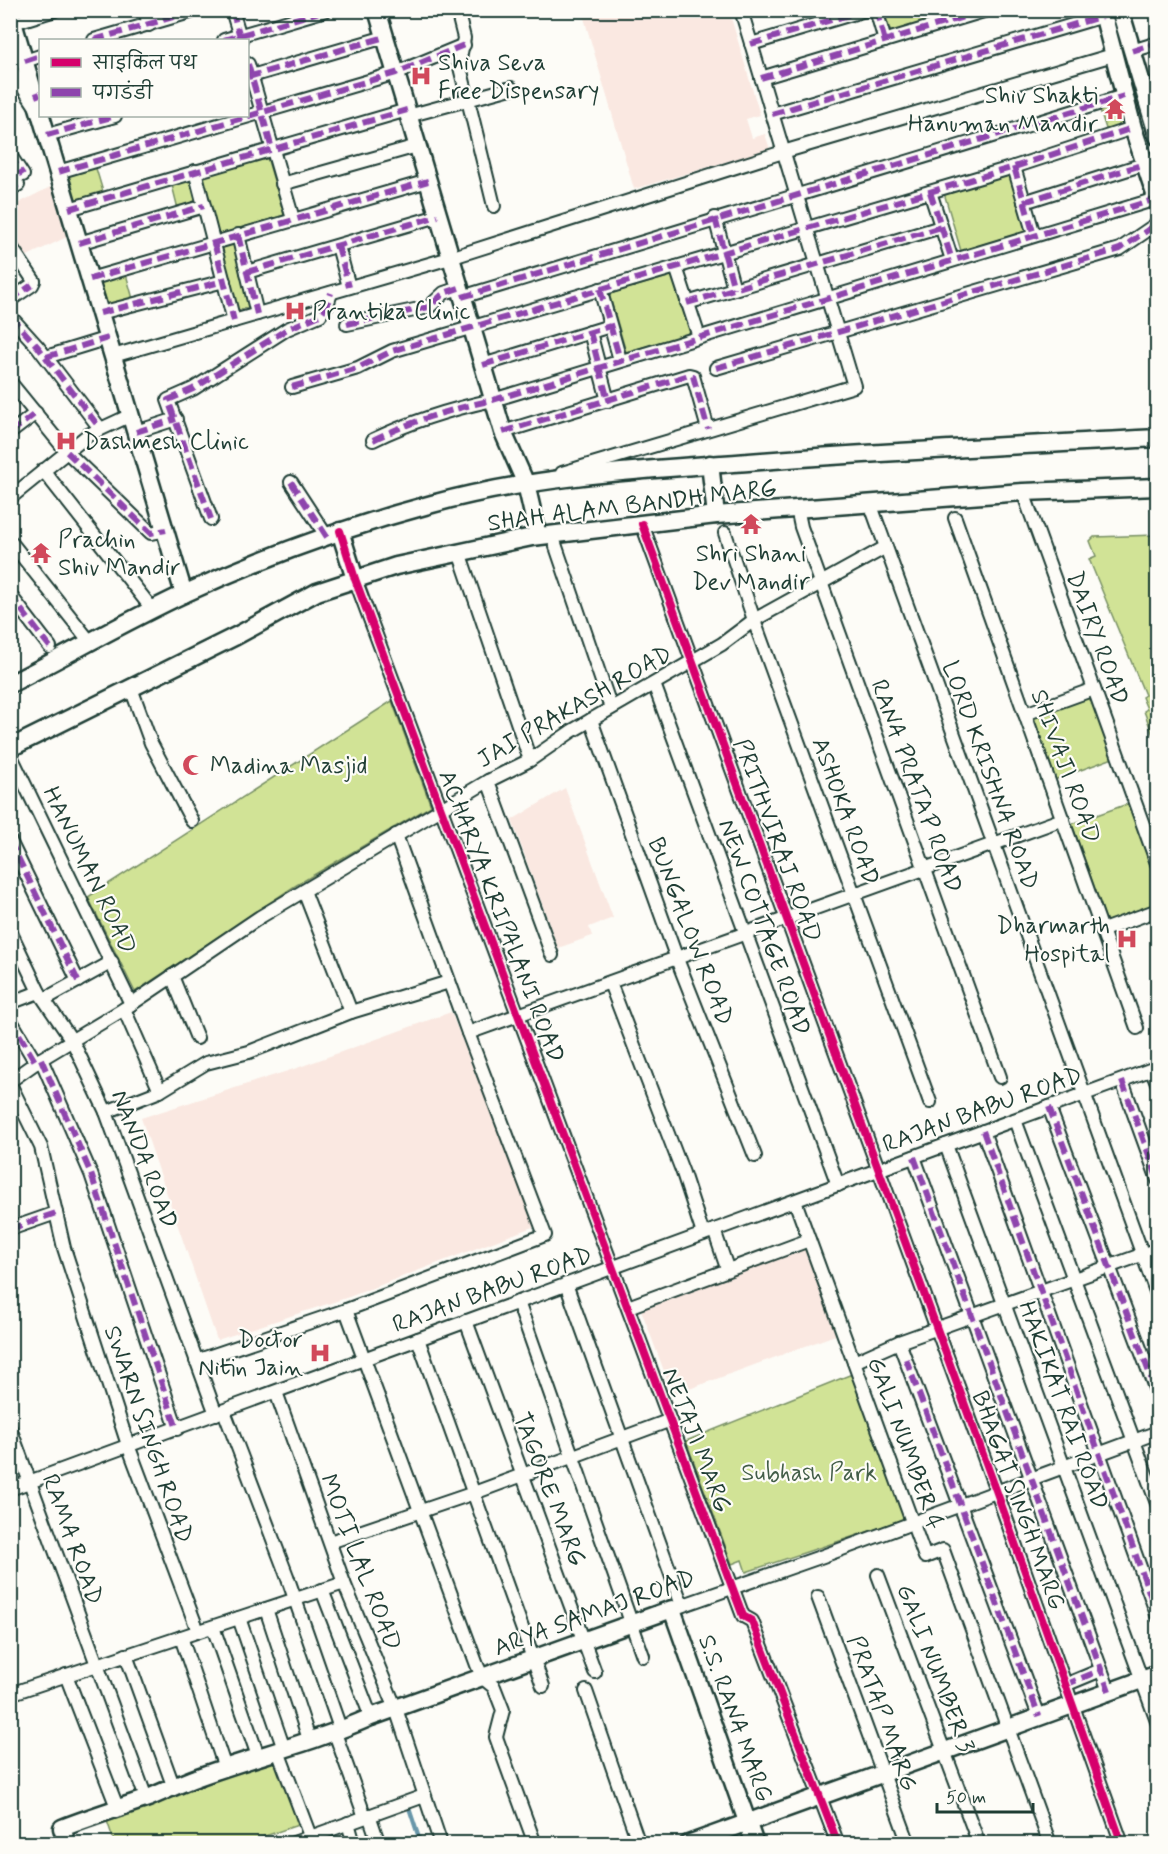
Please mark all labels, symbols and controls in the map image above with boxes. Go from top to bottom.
legend [39,39,249,117]
place label: Shiva Seva Free Dispensary [438,48,599,107]
text: साइकिल पथ [92,49,198,76]
hospital icon: Shiva Seva Free Dispensary [409,64,433,88]
text: पगडंडी [92,79,153,106]
place label: Shiv Shakti Hanuman Mandir [908,81,1098,140]
temple icon: Shiv Shakti Hanuman Mandir [1103,97,1127,121]
place label: Prantika Clinic [312,297,470,328]
hospital icon: Prantika Clinic [283,299,307,323]
place label: Dashmesh Clinic [83,427,249,458]
hospital icon: Dashmesh Clinic [54,429,78,453]
street label: SHAH ALAM BANDH MARG [486,473,778,540]
temple icon: Shri Shani Dev Mandir [739,512,763,536]
place label: Prachin Shiv Mandir [58,525,181,584]
place label: Shri Shani Dev Mandir [692,539,811,598]
temple icon: Prachin Shiv Mandir [29,541,53,565]
street label: DAIRY ROAD [1058,568,1135,709]
street label: JAI PRAKASH ROAD [472,639,678,776]
street label: LORD KRISHNA ROAD [934,657,1045,894]
street label: RANA PRATAP ROAD [863,676,969,898]
street label: SHIVAJI ROAD [1022,685,1107,848]
street label: ASHOKA ROAD [804,733,886,890]
street label: PRITHVIRAJ ROAD [725,735,828,946]
place label: Madina Masjid [210,751,368,782]
mosque icon: Madina Masjid [181,753,205,777]
street label: ACHARYA KRIPALANI ROAD [430,766,571,1067]
street label: HANUMAN ROAD [35,782,143,960]
street label: NEW COTTAGE ROAD [710,815,817,1040]
street label: BUNGALOW ROAD [639,833,740,1030]
place label: Dharmarth Hospital [996,911,1110,970]
hospital icon: Dharmarth Hospital [1115,927,1139,951]
street label: RAJAN BABU ROAD [878,1060,1087,1161]
street label: NANDA ROAD [103,1086,184,1233]
street label: RAJAN BABU ROAD [388,1240,597,1341]
street label: HAKIKAT RAI ROAD [1010,1297,1115,1514]
street label: SWARN SINGH ROAD [96,1322,199,1547]
place label: Doctor Nitin Jain [198,1325,303,1384]
hospital icon: Doctor Nitin Jain [308,1341,332,1365]
street label: GALI NUMBER 4 [859,1353,950,1534]
street label: NETAJI MARG [654,1364,737,1517]
street label: BHAGAT SINGH MARG [964,1387,1072,1614]
street label: TAGORE MARG [505,1408,592,1571]
park label: Subhash Park [741,1458,877,1489]
street label: RAMA ROAD [34,1470,110,1609]
street label: MOTI LAL ROAD [312,1470,407,1655]
street label: ARYA SAMAJ ROAD [490,1563,699,1664]
street label: GALI NUMBER 3 [888,1580,981,1757]
street label: S.S. RANA MARG [690,1631,779,1806]
street label: PRATAP MARG [839,1632,924,1795]
scale bar [937,1776,1033,1814]
text: 50 m [946,1786,986,1810]

